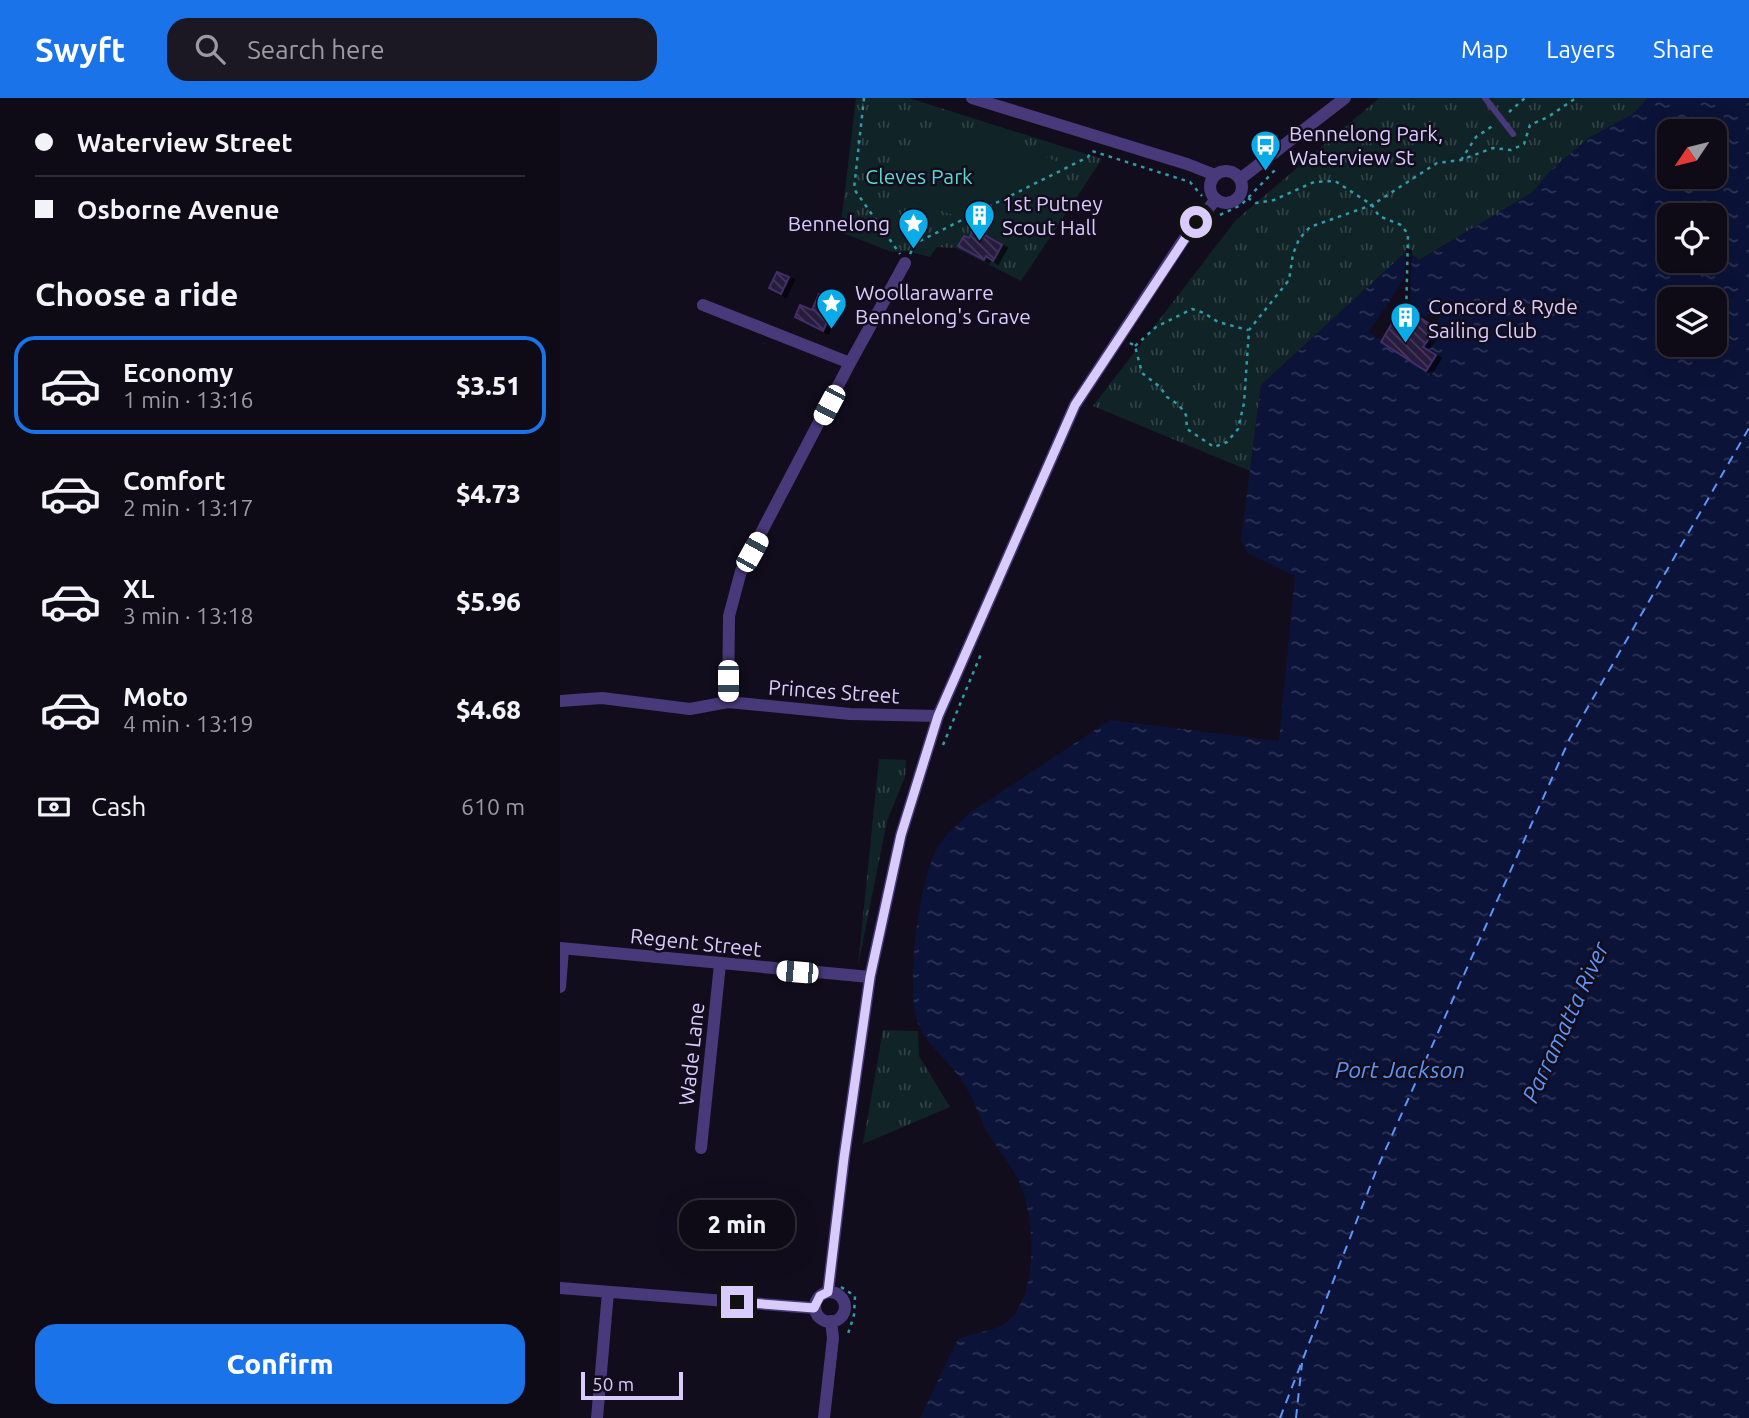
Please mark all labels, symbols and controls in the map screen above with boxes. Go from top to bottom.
search box [167,18,657,81]
icon: search [191,30,229,68]
text: Swyft [35,31,125,68]
text: Search here [247,35,385,64]
text: Map [1461,36,1508,63]
text: Layers [1546,36,1615,63]
text: Share [1653,36,1714,63]
north arrow [1657,119,1727,189]
map controls [1657,119,1727,357]
place label: Bennelong Park, Waterview St [1289,121,1443,169]
text: Waterview Street [77,128,292,157]
bus stop icon: Bennelong Park, Waterview St [1249,128,1283,172]
park label: Cleves Park [865,164,973,188]
place label: 1st Putney Scout Hall [1002,191,1103,239]
text: Osborne Avenue [77,195,280,224]
building icon: 1st Putney Scout Hall [962,198,996,242]
button: locate [1657,203,1727,273]
place icon: Bennelong [896,206,930,250]
route start [1180,206,1212,238]
place label: Bennelong [788,211,890,235]
text: Choose a ride [35,276,238,312]
place label: Woollarawarre Bennelong's Grave [855,280,1031,328]
place icon: Woollarawarre Bennelong's Grave [815,287,849,331]
button: layers [1657,287,1727,357]
place label: Concord & Ryde Sailing Club [1428,294,1578,342]
building icon: Concord & Ryde Sailing Club [1388,301,1422,345]
icon: car [39,354,102,417]
text: Economy [123,358,233,387]
text: $3.51 [456,371,521,400]
car [810,382,849,428]
text: 1 min · 13:16 [123,387,254,412]
icon: car [39,462,102,525]
text: Comfort [123,466,226,495]
text: $4.73 [456,479,521,508]
text: 2 min · 13:17 [123,495,254,520]
car [733,529,772,575]
icon: car [39,570,102,633]
text: XL [123,574,154,603]
text: $5.96 [456,587,521,616]
text: 3 min · 13:18 [123,603,254,628]
car [718,660,739,702]
street label: Princes Street [768,674,900,708]
icon: car [39,678,102,741]
text: Moto [123,682,188,711]
text: $4.68 [456,695,521,724]
text: 4 min · 13:19 [123,711,254,736]
icon: cash [35,788,73,826]
text: Cash [91,792,146,821]
text: 610 m [461,794,525,819]
street label: Regent Street [629,923,763,961]
water label: Parramatta River [1517,937,1614,1106]
car [776,960,819,984]
street label: Wade Lane [674,1001,708,1107]
water label: Port Jackson [1335,1057,1465,1082]
callout: 2 min [679,1200,795,1250]
text: 2 min [708,1212,766,1237]
route end [721,1286,753,1318]
button: Confirm [35,1324,525,1404]
scale bar [581,1369,682,1401]
text: 50 m [592,1373,634,1395]

